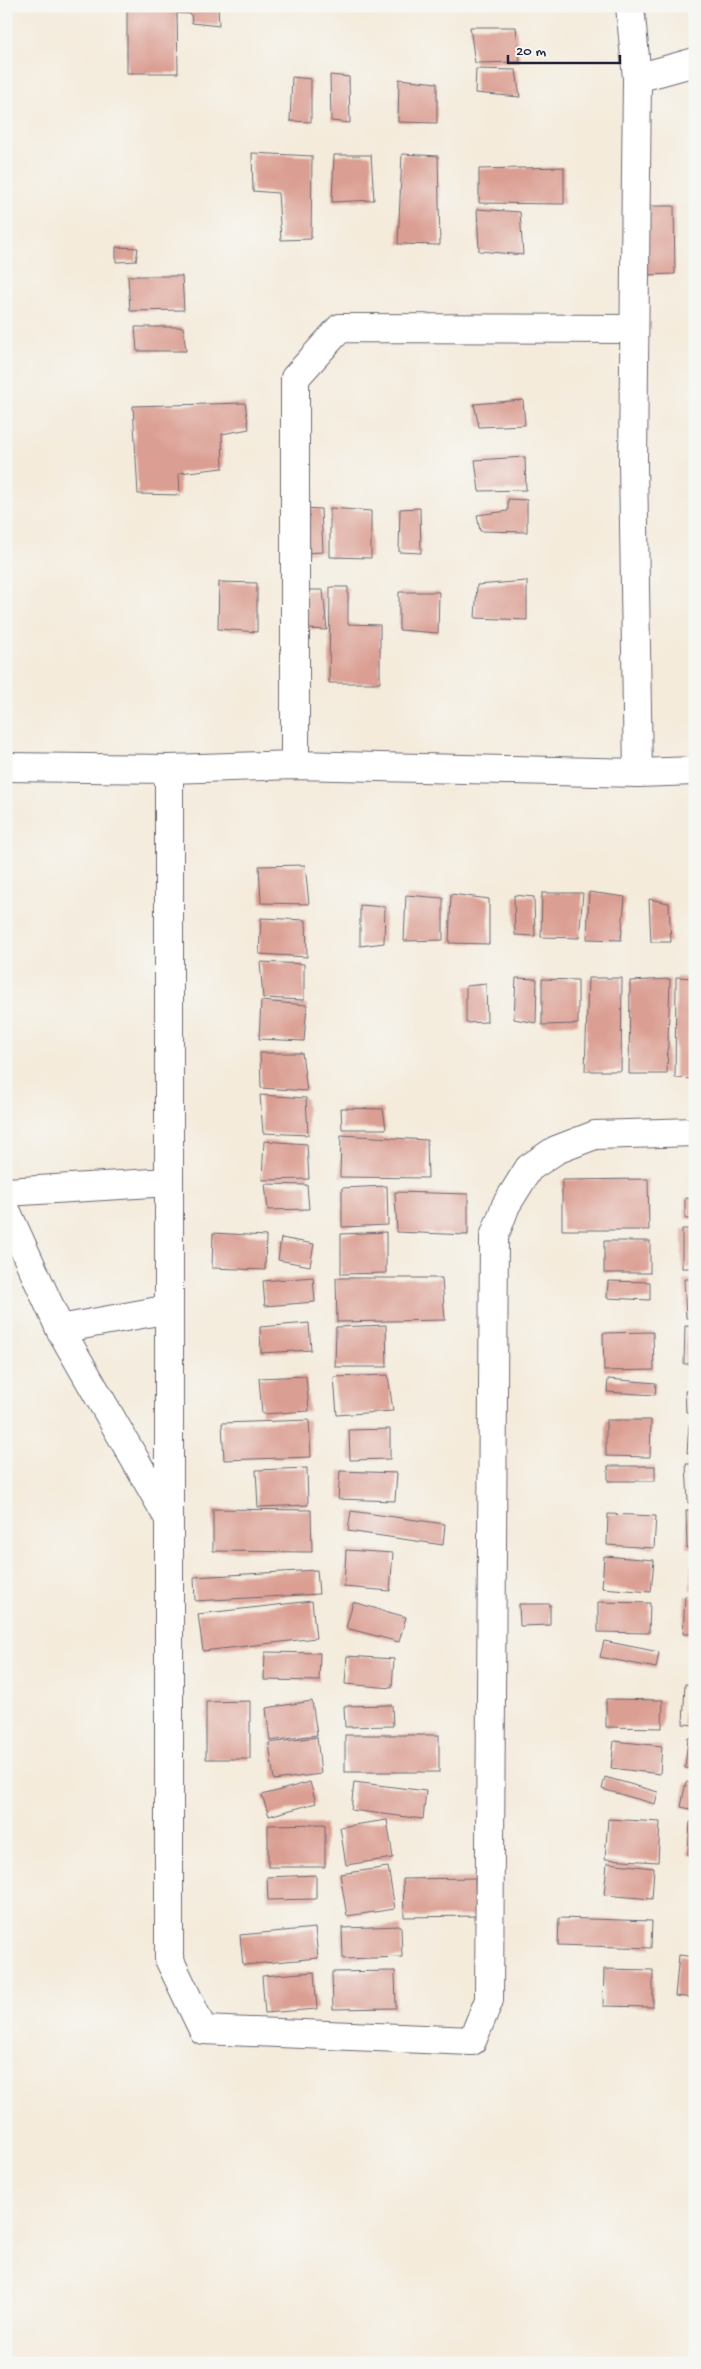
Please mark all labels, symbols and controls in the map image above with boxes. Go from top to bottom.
scale bar [508,32,621,64]
text: 20 m [516,43,546,61]

